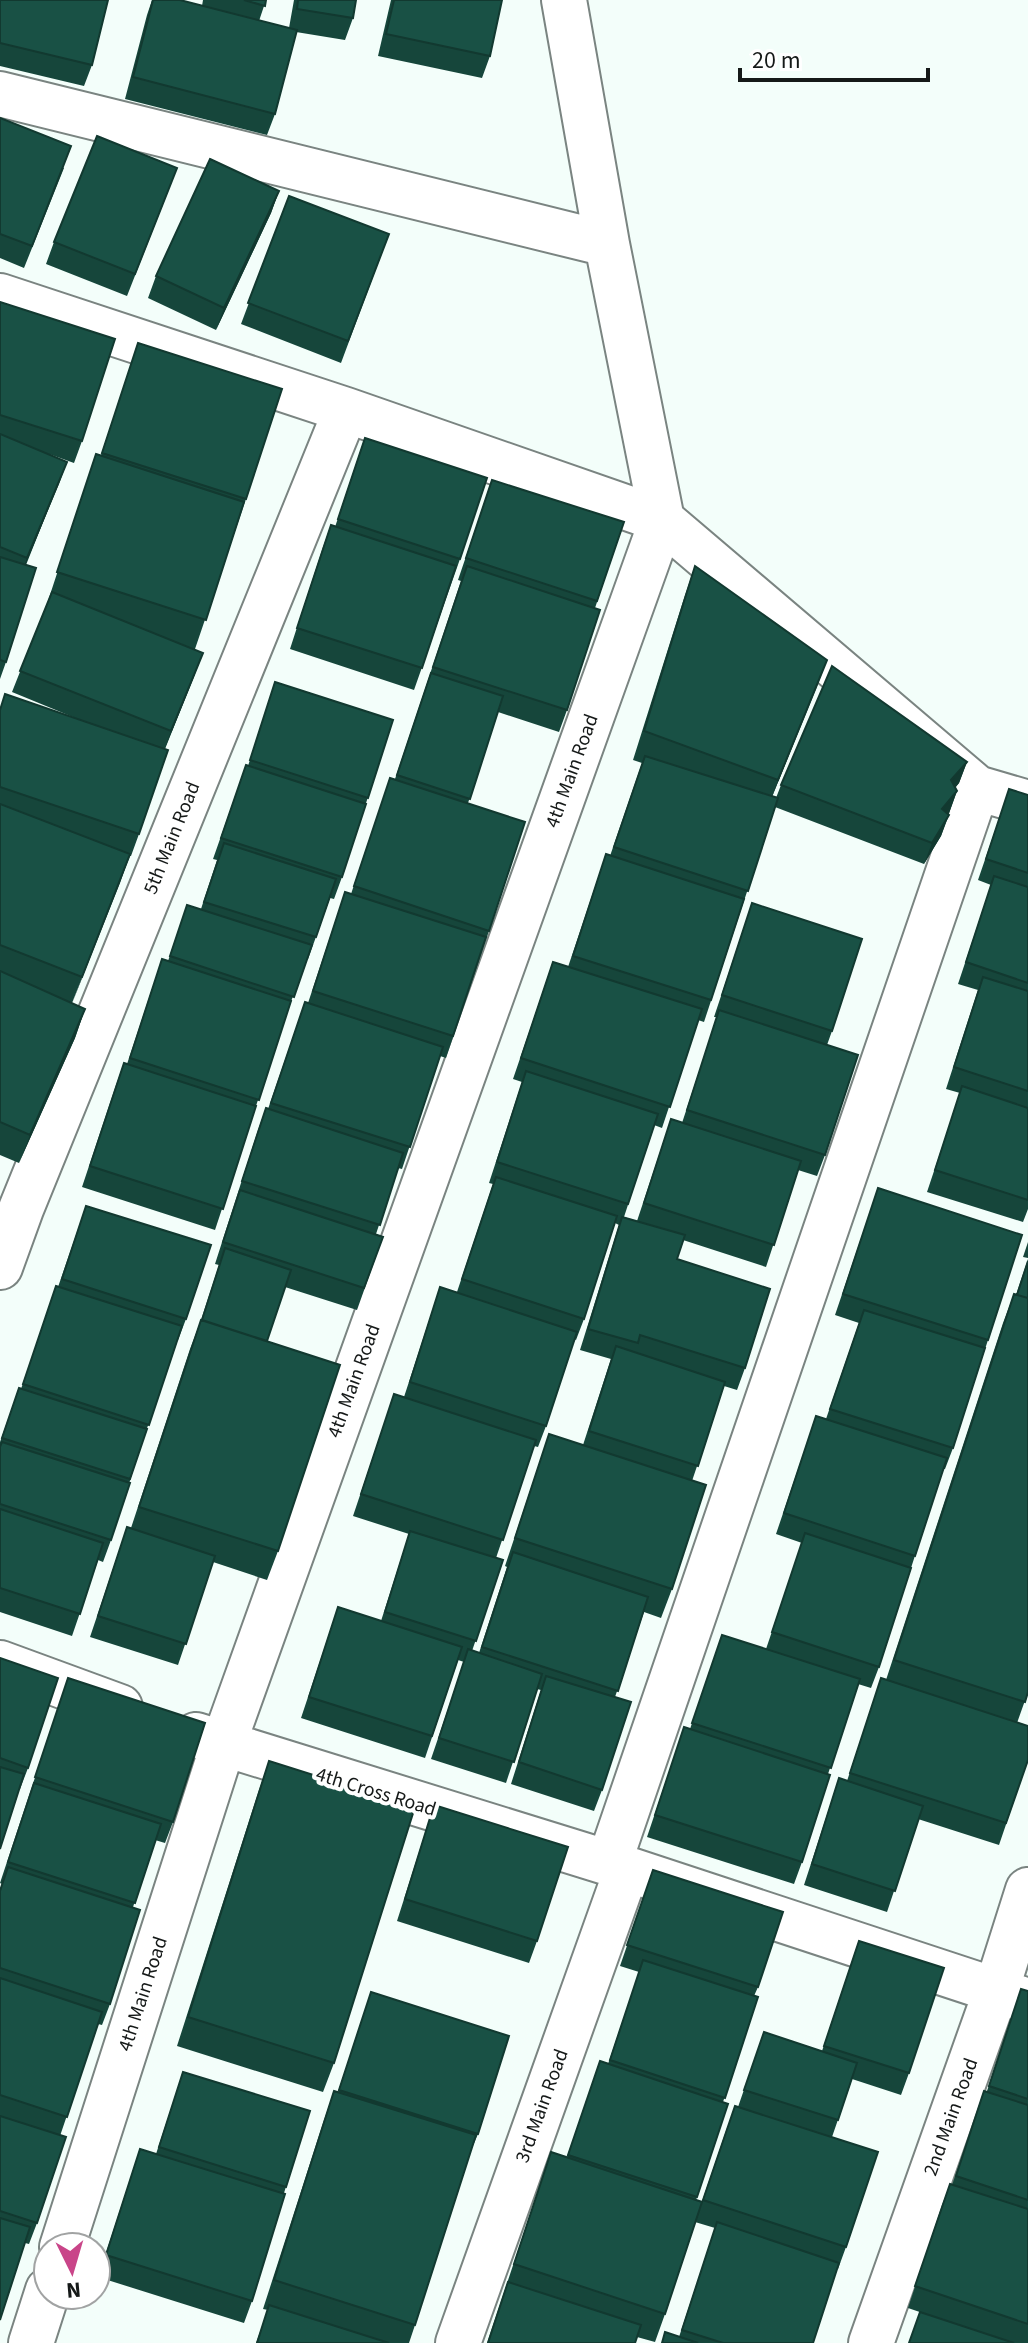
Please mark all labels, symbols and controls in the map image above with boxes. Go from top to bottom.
scale bar [740,32,928,82]
text: 20 m [752,43,801,78]
street label: 4th Main Road [538,710,606,832]
street label: 5th Main Road [137,778,207,898]
street label: 4th Main Road [320,1320,388,1442]
street label: 4th Cross Road [313,1760,439,1824]
street label: 4th Main Road [111,1933,175,2055]
street label: 3rd Main Road [508,2045,576,2167]
street label: 2nd Main Road [917,2054,985,2180]
north arrow [32,2231,112,2311]
text: N [65,2273,82,2307]

